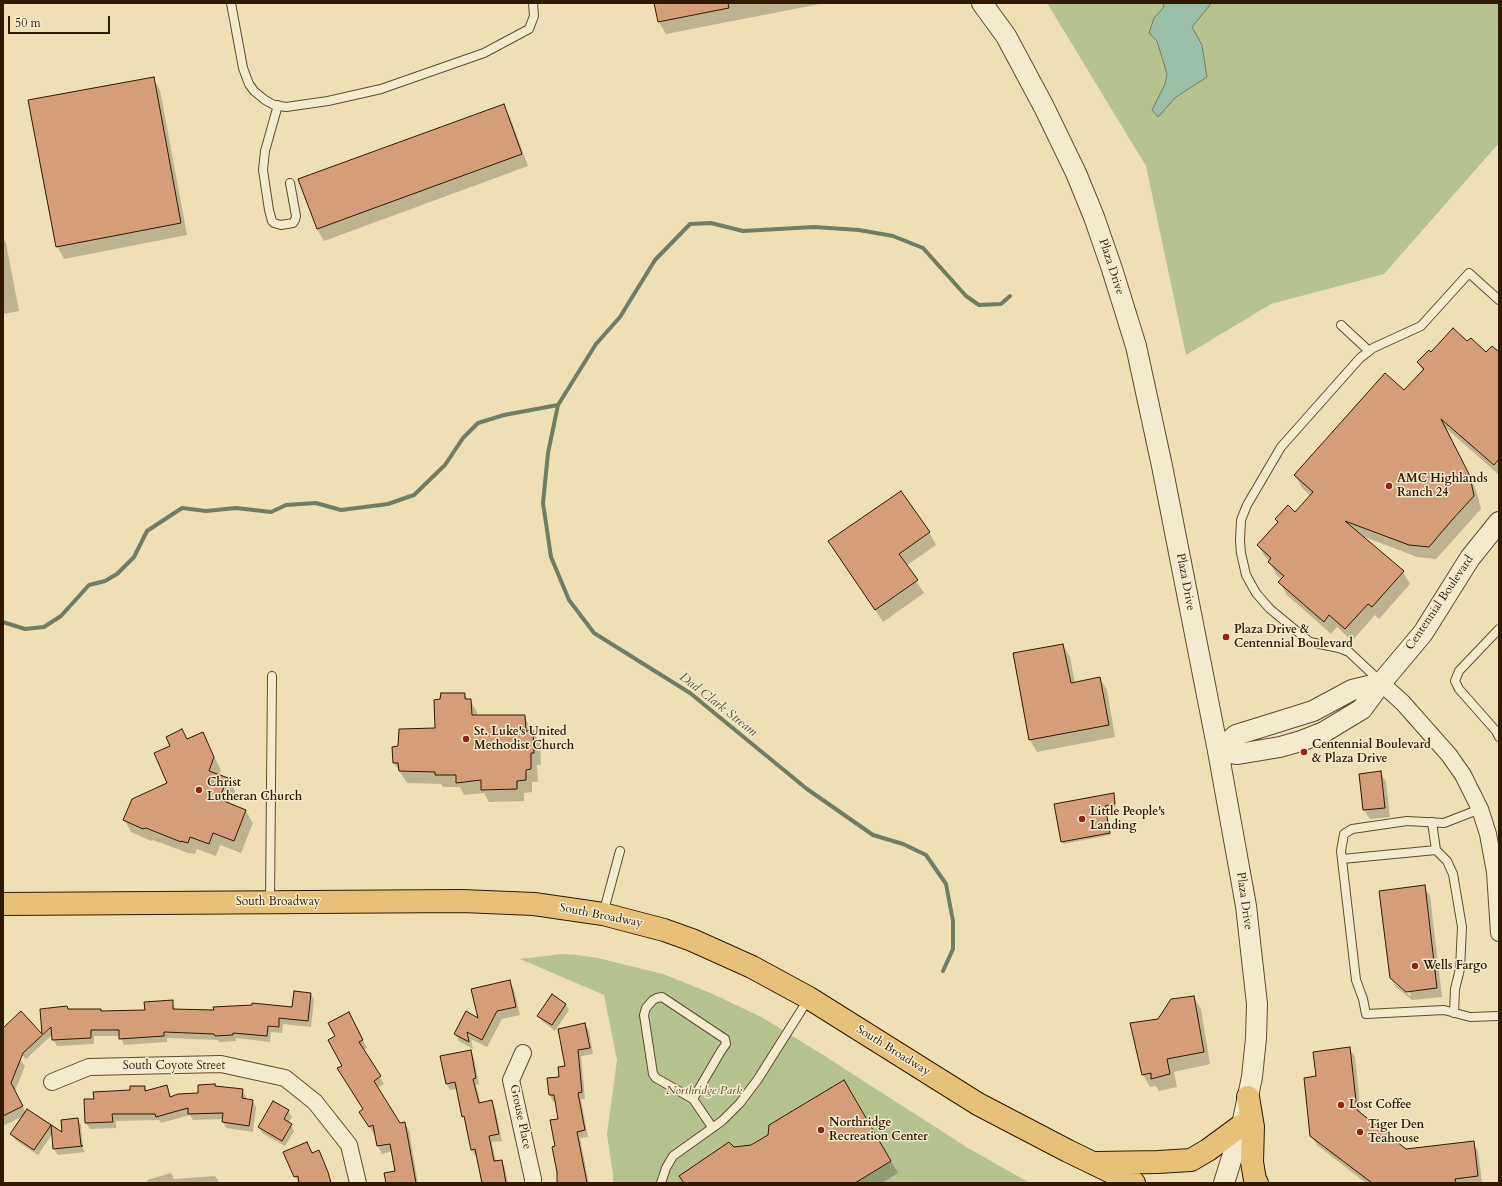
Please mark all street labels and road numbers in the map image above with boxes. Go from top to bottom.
street label: Plaza Drive [1095,237,1127,297]
street label: Plaza Drive [1172,552,1198,612]
street label: Centennial Boulevard [1403,553,1477,653]
street label: Plaza Drive [1233,871,1255,931]
street label: South Broadway [236,895,320,909]
street label: South Broadway [558,901,644,931]
street label: South Broadway [853,1023,933,1079]
street label: South Coyote Street [123,1059,225,1073]
street label: Grouse Place [506,1083,534,1151]

